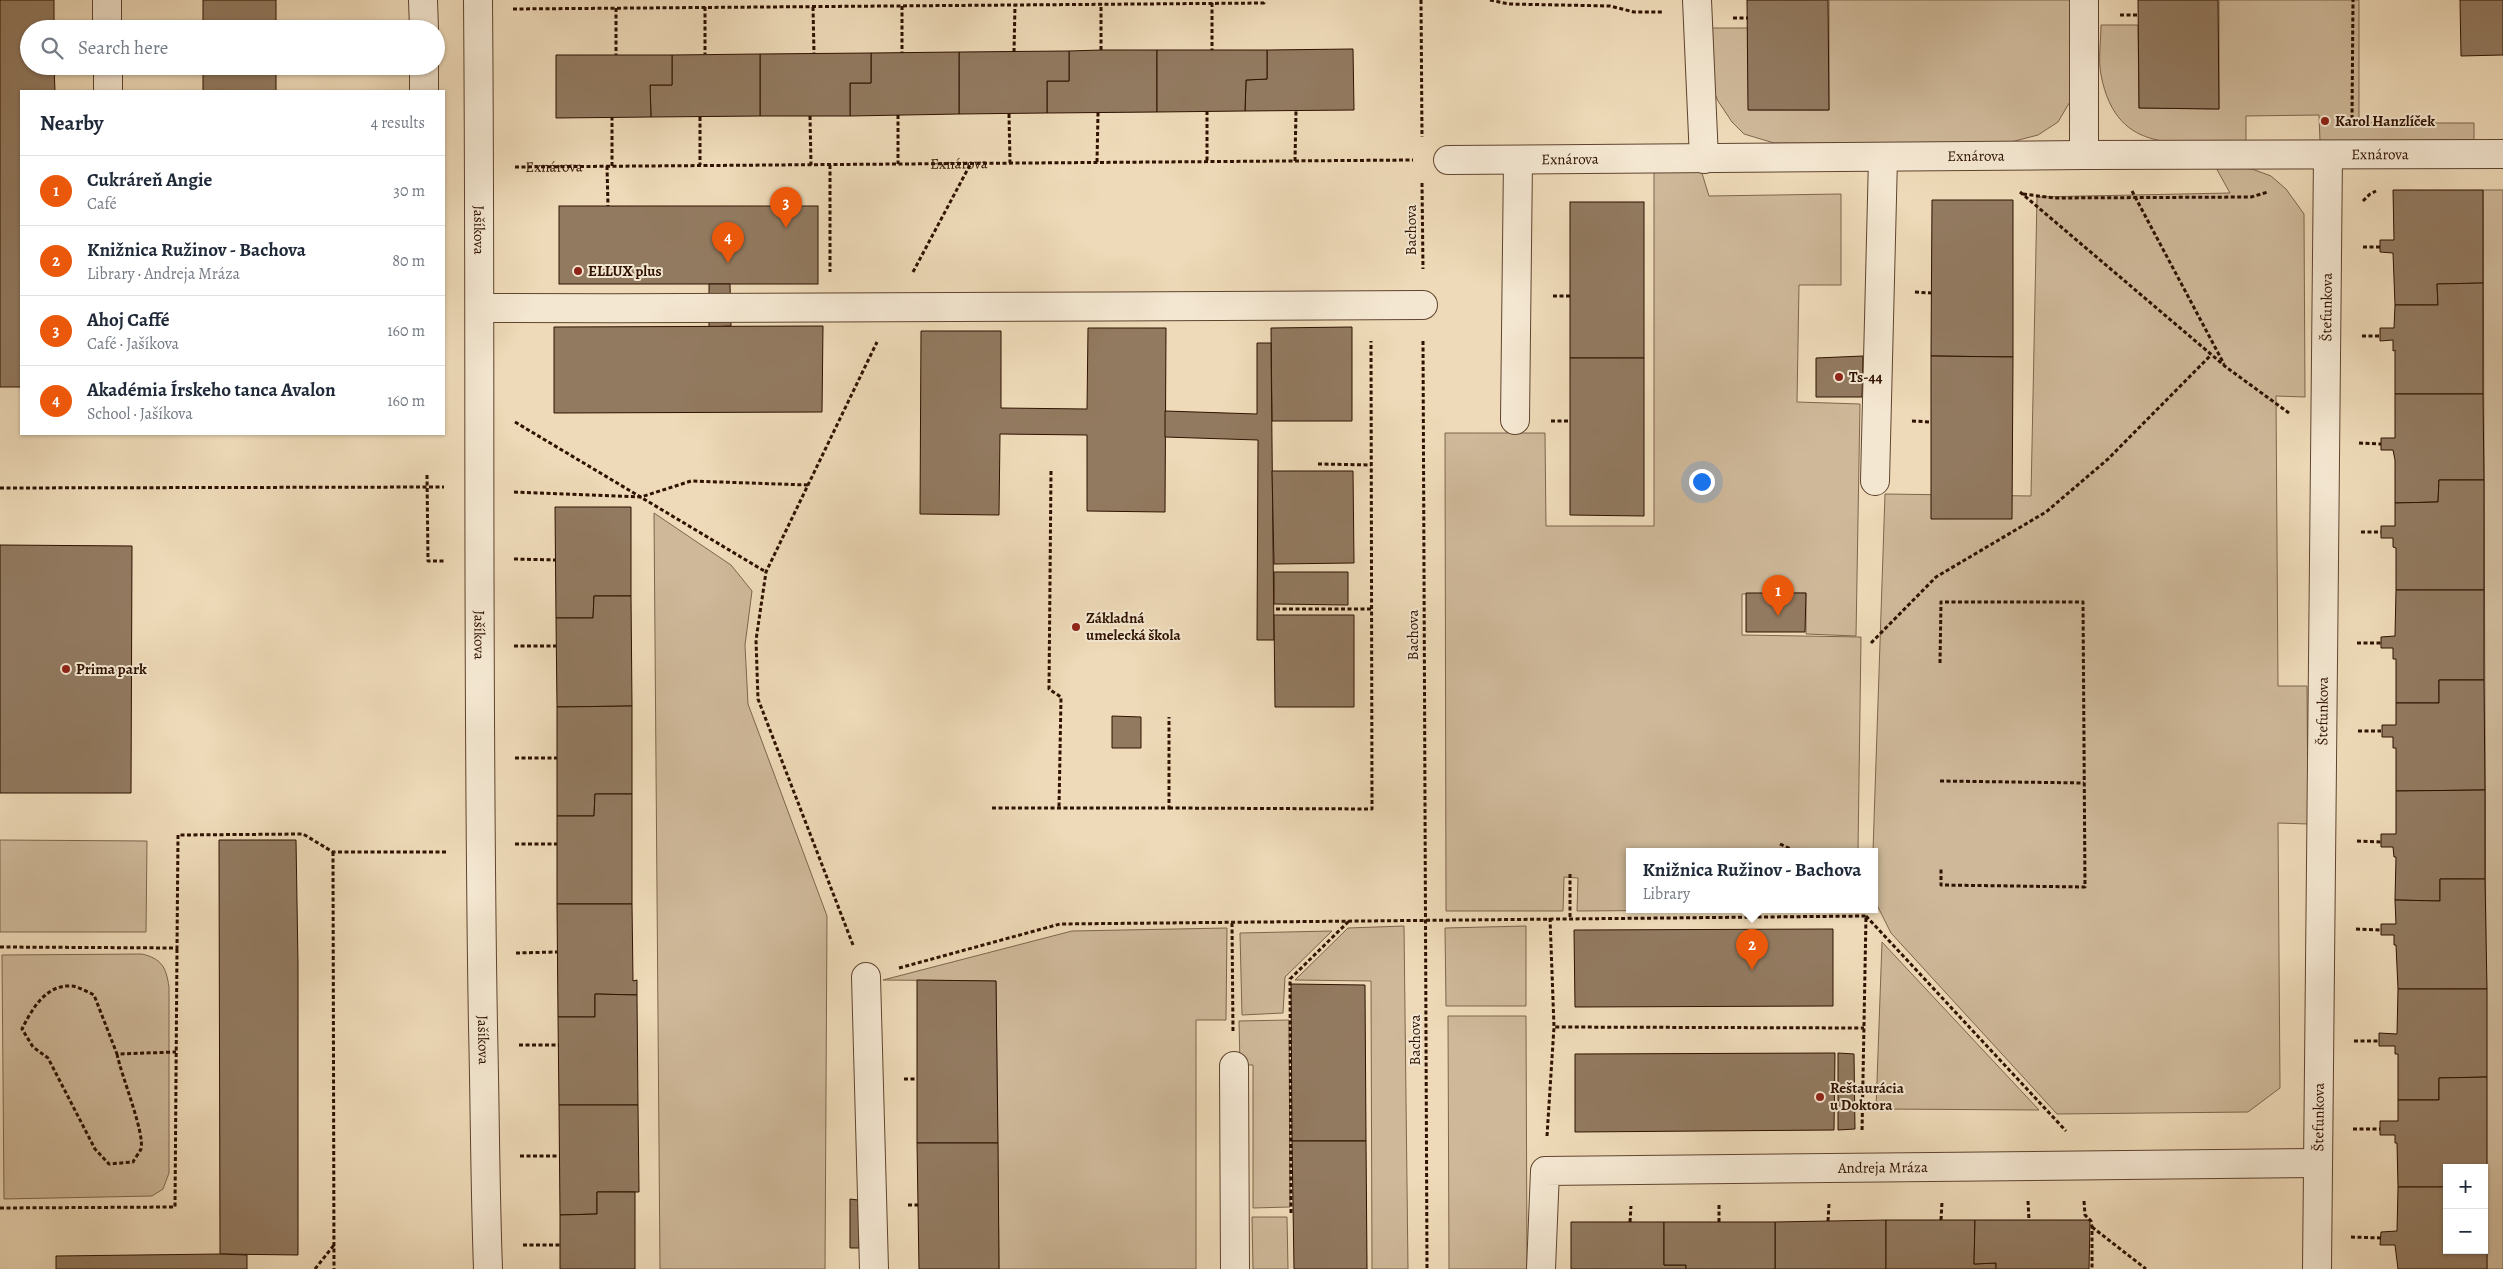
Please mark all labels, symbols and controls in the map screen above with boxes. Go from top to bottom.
search box [20,20,445,75]
icon: search [38,34,66,62]
text: Search here [78,35,168,61]
text: Nearby [40,109,103,137]
place label: Karol Hanzlíček [2335,111,2435,131]
text: 4 results [371,112,425,134]
marker: Karol Hanzlíček [2319,115,2331,127]
street label: Exnárova [2351,144,2409,164]
street label: Exnárova [1947,146,2005,166]
street label: Exnárova [1541,149,1599,169]
street label: Exnárova [930,153,988,174]
street label: Exnárova [525,156,583,177]
text: Cukráreň Angie [87,167,212,193]
text: 1 [53,180,59,202]
text: 30 m [393,180,425,202]
pin: 3 [770,187,802,228]
text: Café [87,193,117,215]
street label: Jašíkova [469,205,489,255]
street label: Bachova [1401,205,1421,255]
pin: 4 [712,222,744,263]
text: Knižnica Ružinov - Bachova [87,237,306,263]
text: 2 [52,250,60,272]
text: 80 m [392,250,425,272]
place label: ELLUX plus [588,261,662,281]
text: Library · Andreja Mráza [87,263,240,285]
marker: ELLUX plus [572,265,584,277]
street label: Štefunkova [2316,273,2337,342]
text: Ahoj Caffé [87,307,170,333]
text: 3 [53,320,59,342]
text: 160 m [387,320,425,342]
text: Café · Jašíkova [87,333,179,355]
place label: Ts-44 [1849,367,1883,387]
marker: Ts-44 [1833,371,1845,383]
text: Akadémia Írskeho tanca Avalon [87,377,336,403]
text: 4 [52,390,60,412]
text: 160 m [387,390,425,412]
text: School · Jašíkova [87,403,193,425]
your location [1689,469,1715,495]
pin: 1 [1762,575,1794,616]
place label: Základná umelecká škola [1086,608,1182,645]
street label: Jašíkova [470,610,490,660]
street label: Bachova [1403,610,1423,660]
marker: Základná umelecká škola [1070,621,1082,633]
place label: Prima park [76,659,147,679]
marker: Prima park [60,663,72,675]
street label: Štefunkova [2312,677,2333,746]
popup [1626,848,1878,913]
text: Knižnica Ružinov - Bachova [1642,857,1862,883]
text: Library [1642,883,1690,905]
pin: 2 [1736,929,1768,970]
street label: Jašíkova [473,1015,494,1065]
street label: Bachova [1405,1015,1425,1065]
place label: Reštaurácia u Doktora [1830,1078,1905,1115]
street label: Štefunkova [2308,1083,2329,1151]
marker: Reštaurácia u Doktora [1814,1091,1826,1103]
street label: Andreja Mráza [1837,1157,1928,1178]
map controls [2443,1164,2488,1254]
button: + [2443,1164,2488,1209]
button: − [2443,1209,2488,1254]

